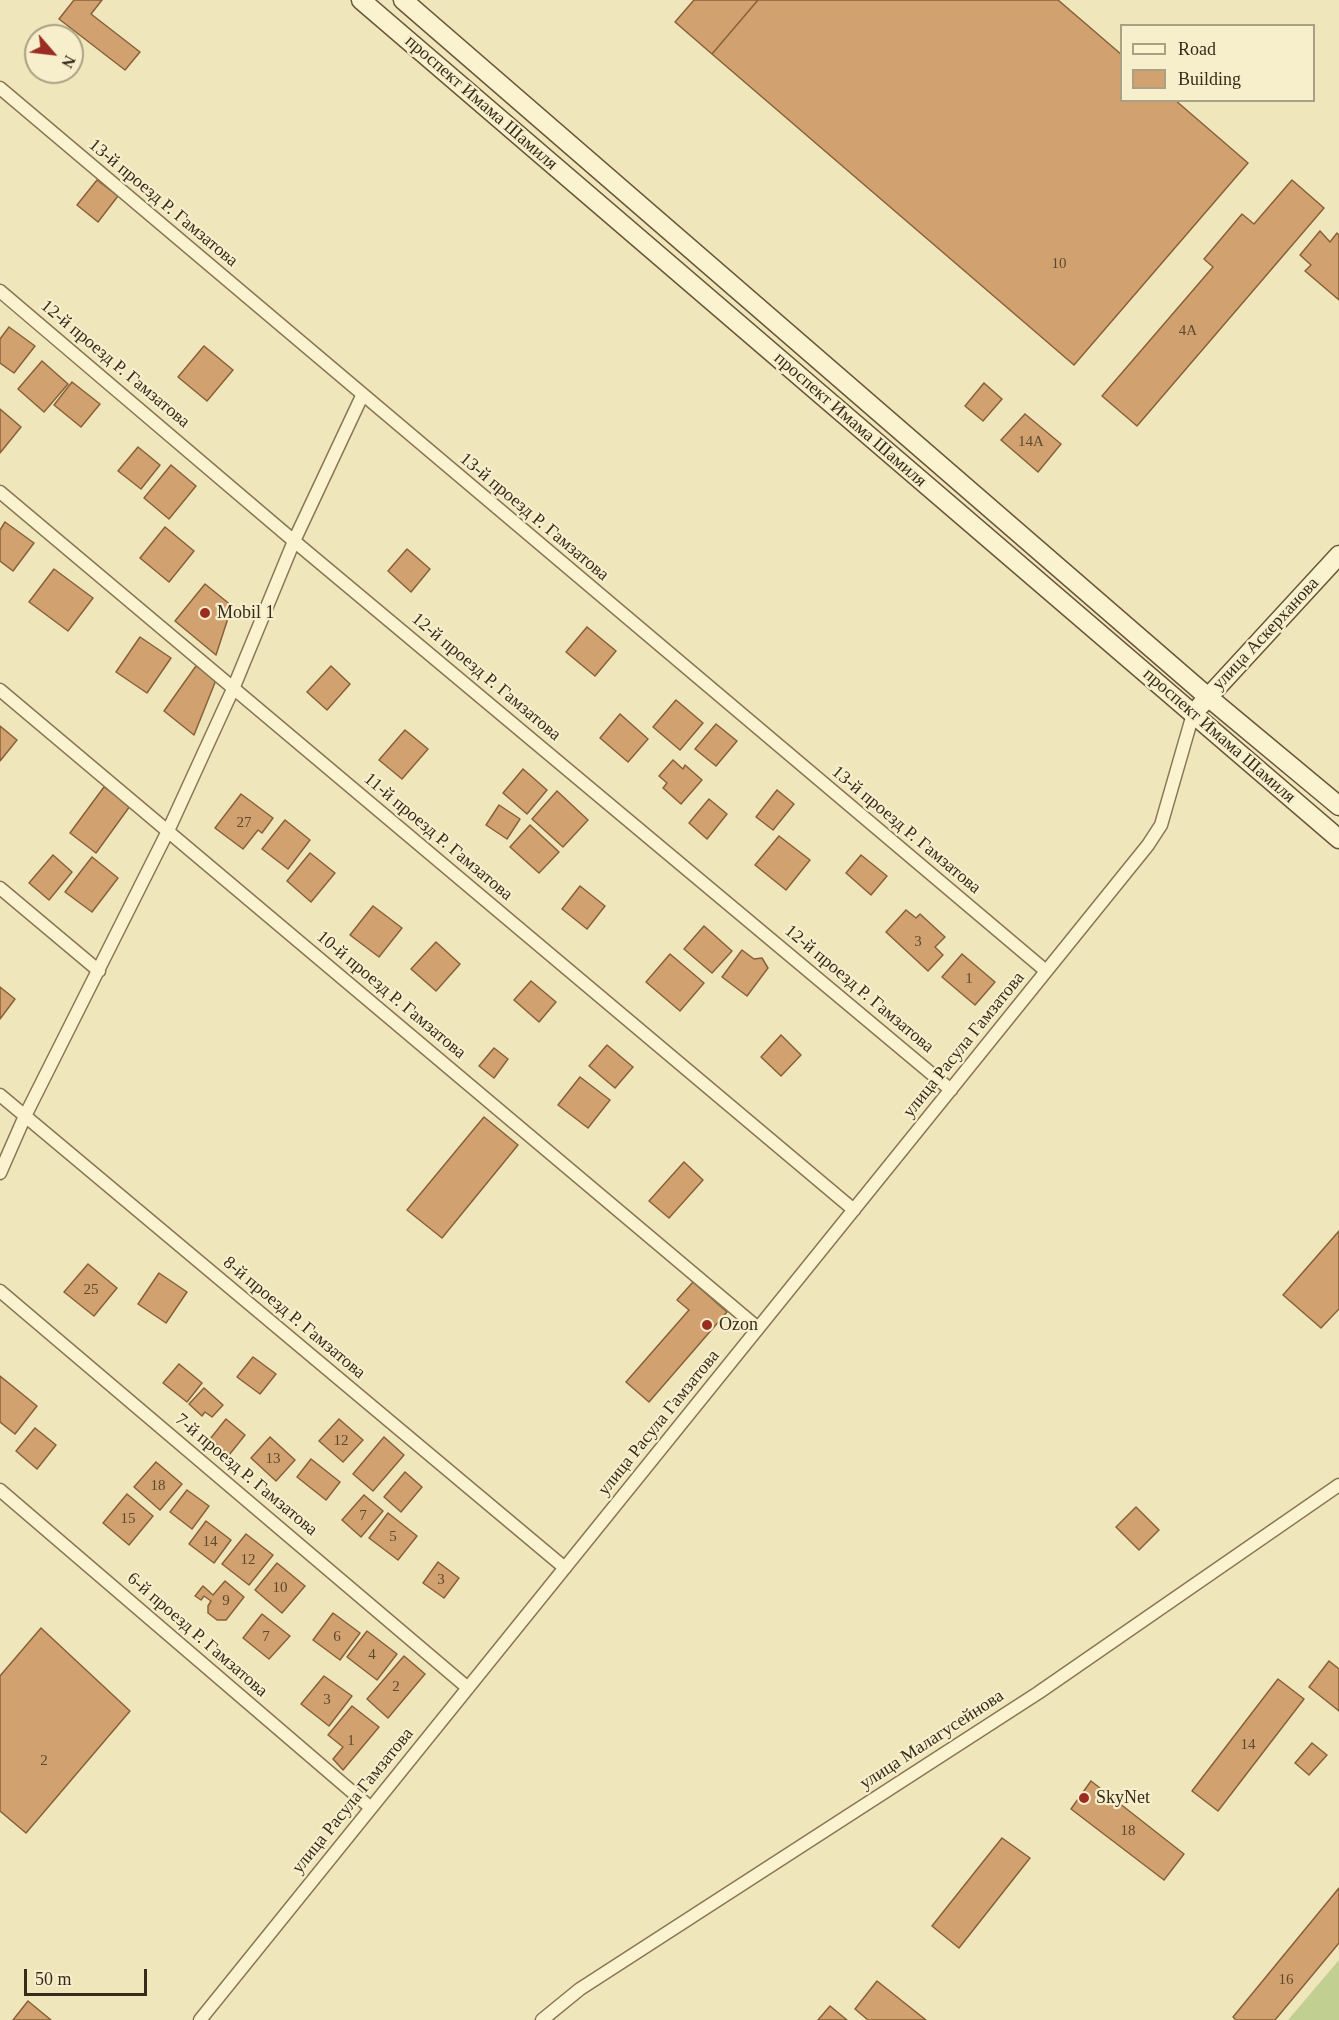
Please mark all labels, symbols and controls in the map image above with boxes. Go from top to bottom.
north arrow [24,24,84,84]
legend [1120,24,1315,102]
street label: проспект Имама Шамиля [400,31,562,175]
text: Road [1178,39,1216,59]
text: N [58,53,79,71]
text: Building [1178,69,1241,89]
street label: 13-й проезд Р. Гамзатова [84,134,242,272]
house number: 10 [1052,255,1066,273]
street label: 12-й проезд Р. Гамзатова [36,295,194,433]
house number: 4А [1179,322,1197,340]
street label: проспект Имама Шамиля [769,348,931,492]
house number: 14А [1018,433,1044,451]
street label: 13-й проезд Р. Гамзатова [455,448,613,586]
street label: улица Аскерханова [1208,573,1324,695]
place label: Mobil 1 [217,602,275,624]
marker: Mobil 1 [198,606,212,620]
street label: 12-й проезд Р. Гамзатова [407,608,565,746]
street label: проспект Имама Шамиля [1138,664,1300,808]
street label: 13-й проезд Р. Гамзатова [827,761,985,899]
street label: 11-й проезд Р. Гамзатова [359,768,517,906]
house number: 27 [236,814,252,832]
street label: 12-й проезд Р. Гамзатова [780,920,938,1058]
street label: 10-й проезд Р. Гамзатова [312,926,470,1064]
house number: 3 [914,933,922,951]
street label: улица Расула Гамзатова [899,968,1029,1122]
house number: 1 [965,970,973,988]
street label: 8-й проезд Р. Гамзатова [218,1252,370,1384]
house number: 25 [84,1281,98,1299]
place label: Ozon [719,1314,758,1336]
marker: Ozon [700,1318,714,1332]
street label: улица Расула Гамзатова [594,1346,724,1500]
street label: 7-й проезд Р. Гамзатова [170,1409,322,1541]
house number: 12 [334,1432,348,1450]
house number: 13 [266,1450,280,1468]
house number: 18 [150,1477,166,1495]
house number: 7 [359,1507,367,1525]
house number: 15 [120,1510,136,1528]
house number: 5 [389,1528,397,1546]
house number: 14 [202,1533,218,1551]
house number: 12 [240,1551,256,1569]
street label: 6-й проезд Р. Гамзатова [122,1568,272,1702]
house number: 3 [437,1571,445,1589]
house number: 10 [272,1579,288,1597]
house number: 9 [222,1592,230,1610]
house number: 7 [262,1628,270,1646]
house number: 6 [333,1628,341,1646]
house number: 4 [368,1646,376,1664]
house number: 2 [392,1678,400,1696]
street label: улица Малагусейнова [856,1685,1008,1795]
house number: 3 [323,1691,331,1709]
street label: улица Расула Гамзатова [288,1724,418,1878]
house number: 1 [347,1732,355,1750]
house number: 14 [1240,1736,1256,1754]
house number: 2 [40,1752,48,1770]
place label: SkyNet [1096,1787,1150,1809]
marker: SkyNet [1077,1791,1091,1805]
house number: 18 [1120,1822,1136,1840]
scale bar [27,1957,150,1995]
text: 50 m [35,1969,72,1989]
house number: 16 [1278,1971,1294,1989]

